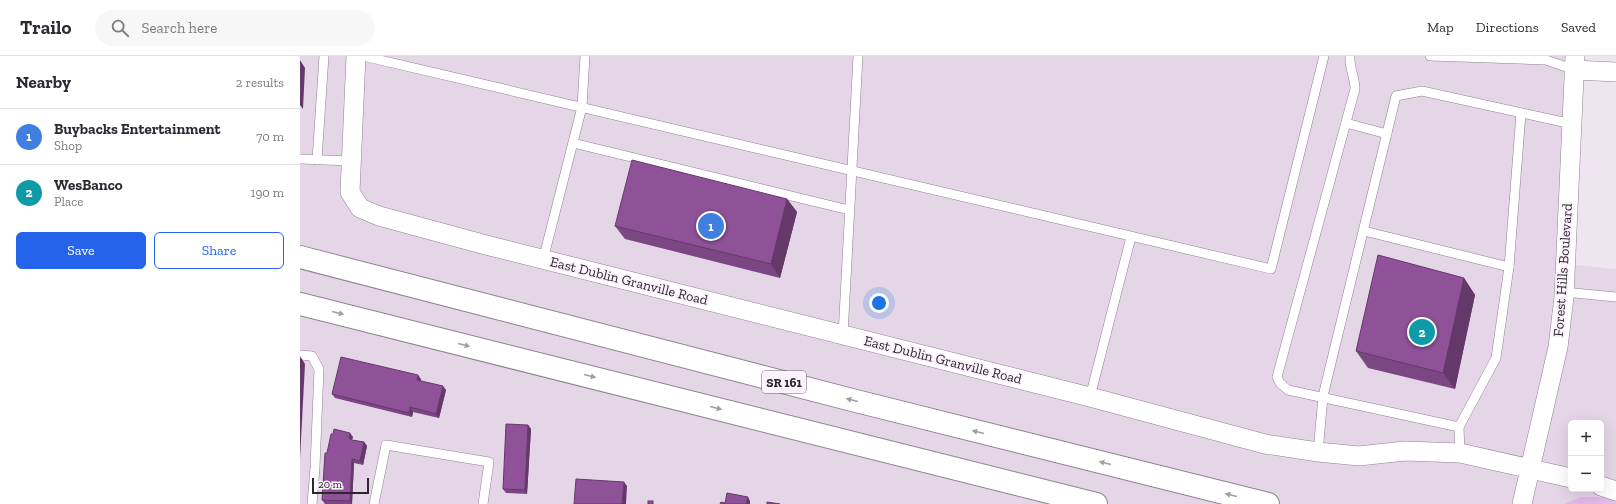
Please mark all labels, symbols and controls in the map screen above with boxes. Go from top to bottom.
search box [95,10,375,46]
text: Trailo [20,16,71,39]
icon: search [109,17,131,39]
text: Search here [141,19,217,37]
text: Map [1427,19,1454,36]
text: Directions [1476,19,1539,36]
text: Saved [1561,19,1596,36]
text: Nearby [16,72,71,92]
text: 2 results [236,75,284,90]
text: Buybacks Entertainment [54,120,221,138]
text: 1 [26,129,32,144]
text: 70 m [256,129,284,144]
text: Shop [54,138,82,153]
text: WesBanco [54,176,123,194]
text: 2 [26,185,32,200]
text: 190 m [250,185,284,200]
text: Place [54,194,83,209]
street label: Forest Hills Boulevard [1550,202,1576,337]
pin: 1 [698,211,724,241]
button: Save [16,232,146,269]
button: Share [154,232,284,269]
street label: East Dublin Granville Road [548,253,710,309]
your location [869,293,889,313]
one-way arrow [332,310,344,316]
pin: 2 [1409,317,1435,347]
street label: East Dublin Granville Road [862,332,1024,388]
one-way arrow [458,342,470,348]
road number: SR 161 [762,371,806,393]
one-way arrow [584,373,596,379]
one-way arrow [846,397,858,403]
one-way arrow [710,405,722,411]
map controls [1568,420,1604,492]
button: + [1568,420,1604,456]
one-way arrow [972,428,985,434]
button: − [1568,456,1604,492]
one-way arrow [1098,460,1110,466]
scale bar [312,476,369,495]
text: 20 m [318,478,342,491]
one-way arrow [1224,491,1237,497]

